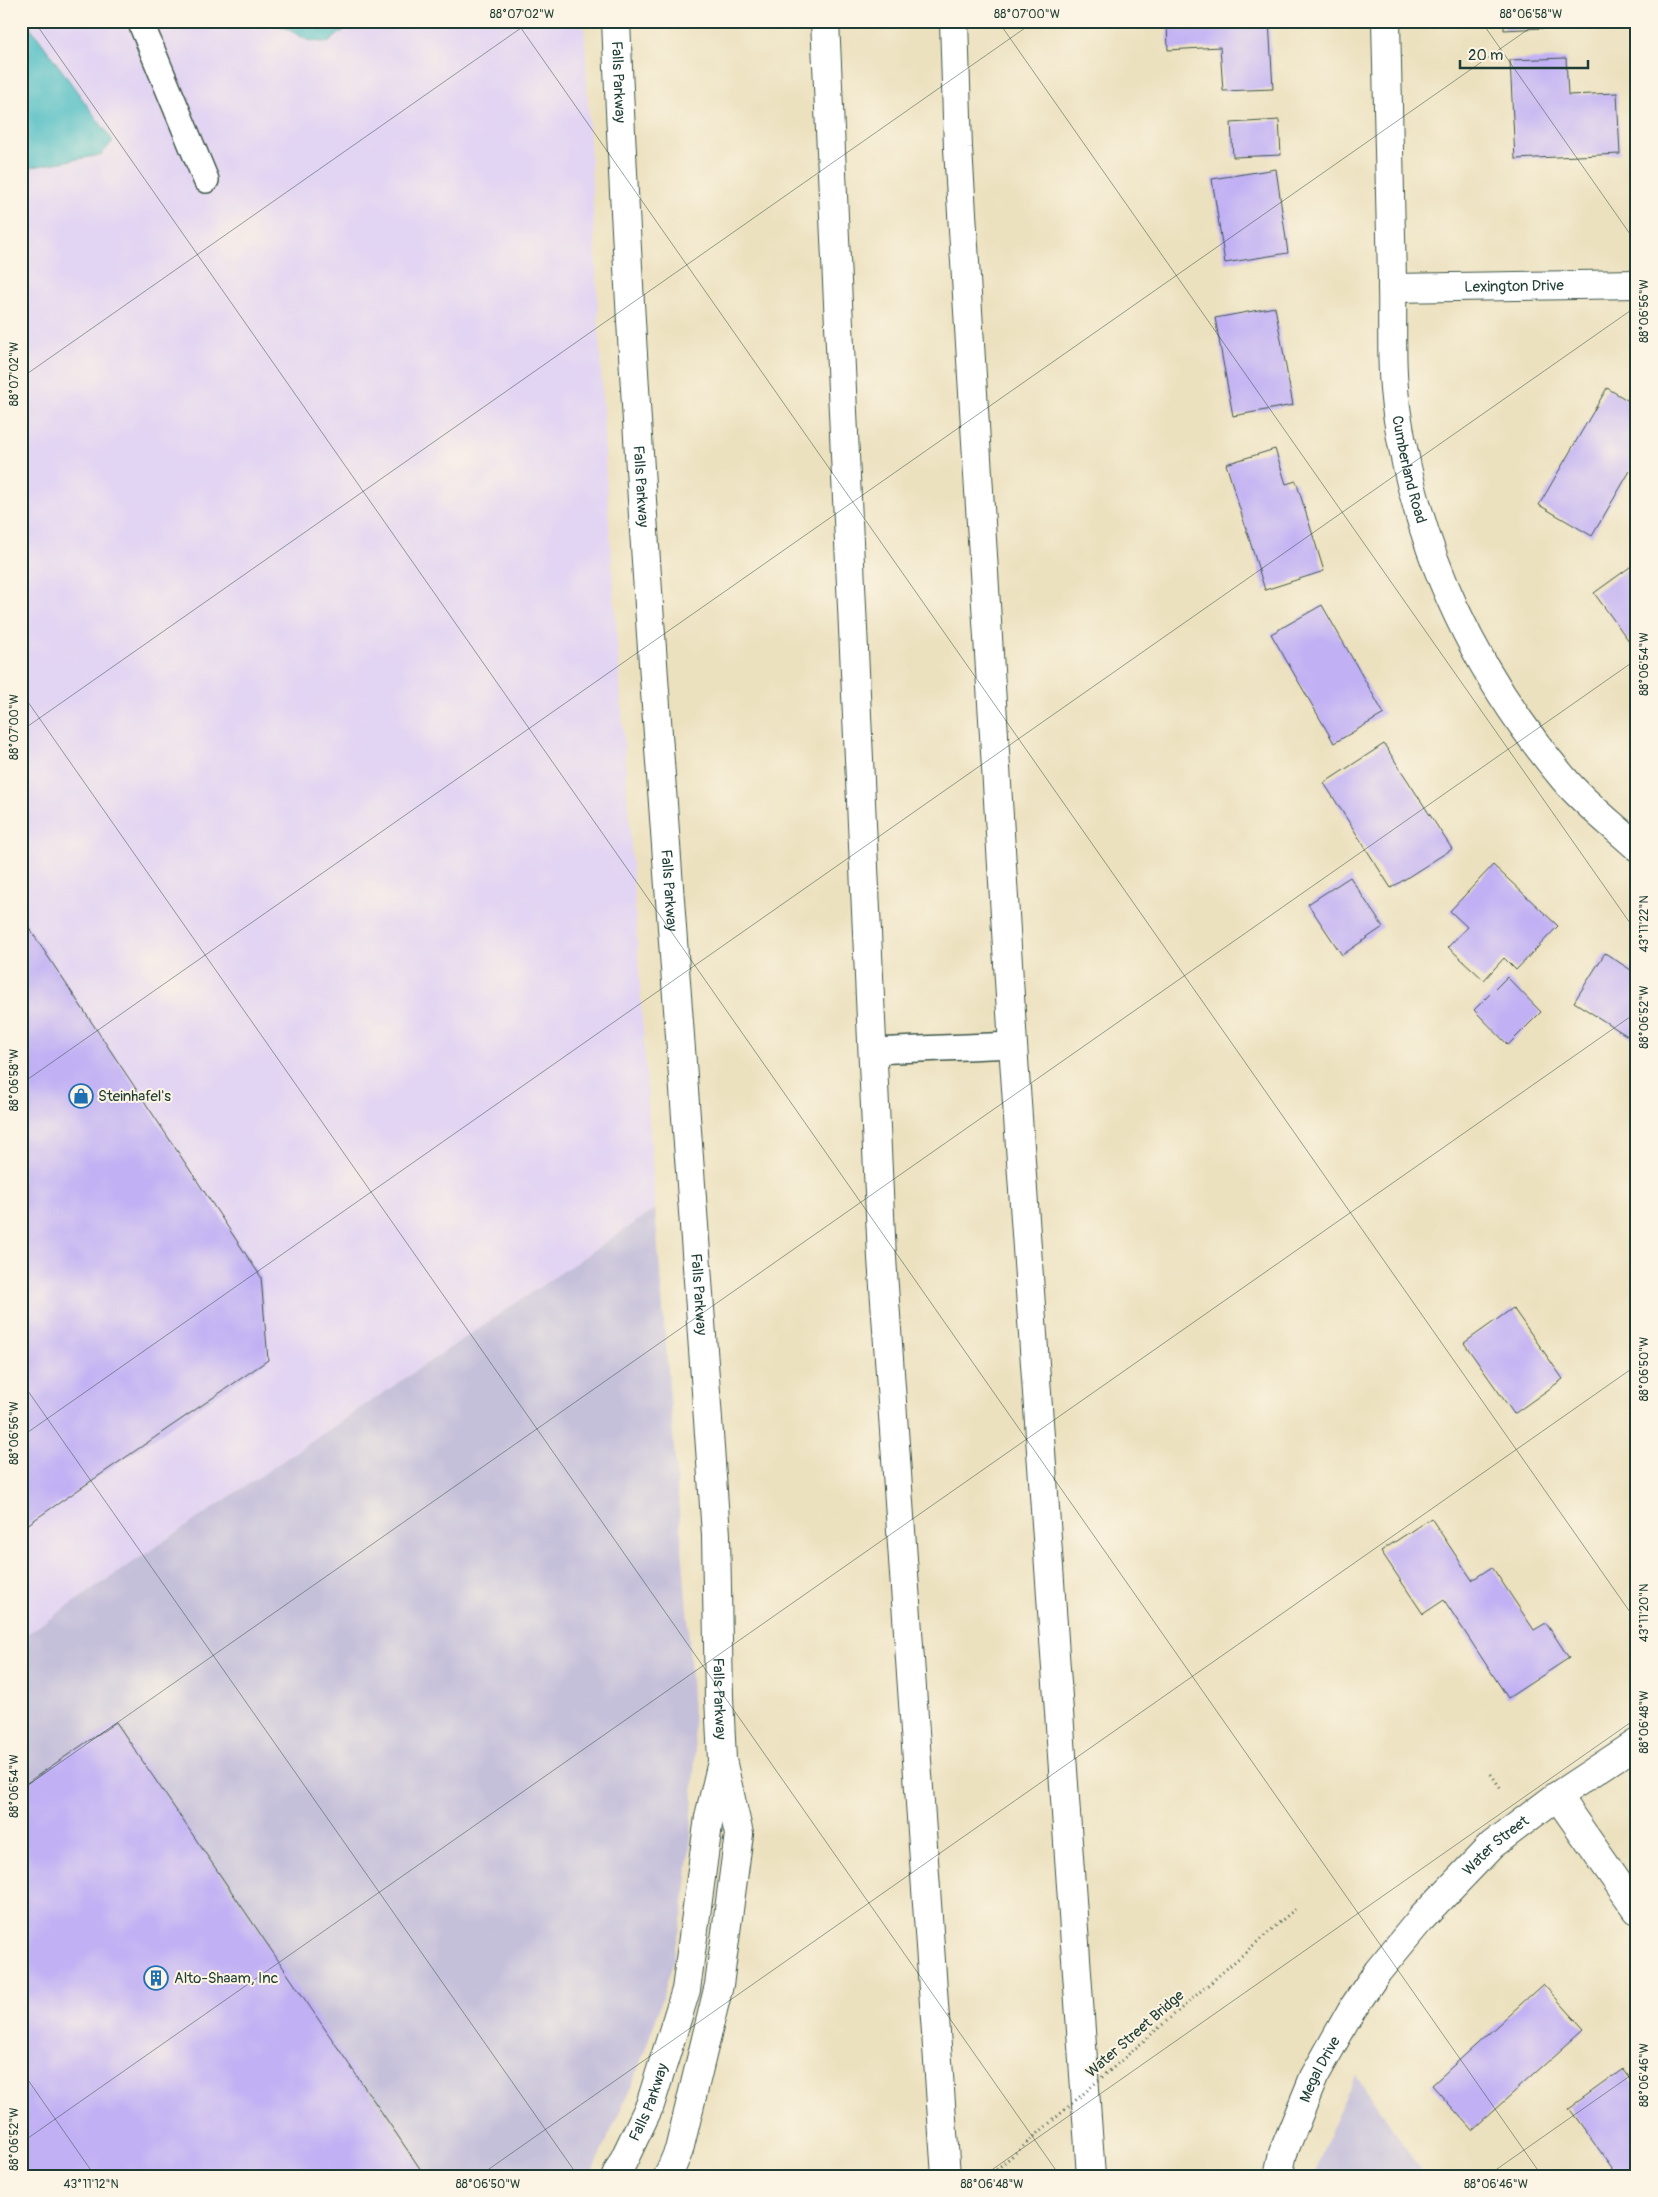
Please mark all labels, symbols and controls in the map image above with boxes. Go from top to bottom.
text: 88°07'02"W [490,7,554,22]
text: 88°07'00"W [994,7,1060,22]
text: 88°06'58"W [1500,7,1562,22]
scale bar [1460,38,1588,70]
street label: Falls Parkway [607,41,630,124]
text: 20 m [1468,46,1503,65]
street label: Lexington Drive [1464,276,1565,296]
text: 88°06'56"W [1637,279,1652,343]
text: 88°07'02"W [7,342,22,406]
street label: Cumberland Road [1388,414,1431,526]
street label: Falls Parkway [629,445,653,528]
text: 88°06'54"W [1637,632,1652,696]
text: 88°07'00"W [7,694,22,760]
street label: Falls Parkway [657,849,682,933]
text: 43°11'22"N [1637,895,1652,953]
text: 88°06'52"W [1637,985,1652,1049]
text: 88°06'58"W [7,1049,22,1111]
shop icon: Steinhafel's [68,1083,94,1109]
place label: Steinhafel's [98,1087,171,1106]
street label: Falls Parkway [687,1253,712,1336]
text: 88°06'50"W [1637,1337,1652,1401]
text: 88°06'56"W [7,1401,22,1465]
text: 43°11'20"N [1637,1584,1652,1642]
street label: Falls Parkway [709,1657,731,1741]
text: 88°06'48"W [1637,1690,1652,1754]
text: 88°06'54"W [7,1754,22,1818]
street label: Water Street [1458,1811,1533,1879]
building icon: Alto-Shaam, Inc [143,1965,169,1991]
place label: Alto-Shaam, Inc [174,1969,279,1988]
street label: Water Street Bridge [1082,1986,1188,2082]
street label: Megal Drive [1295,2032,1345,2105]
text: 88°06'46"W [1637,2043,1652,2107]
street label: Falls Parkway [625,2060,672,2144]
text: 88°06'52"W [7,2107,22,2171]
text: 43°11'12"N [63,2177,119,2192]
text: 88°06'50"W [456,2177,520,2192]
text: 88°06'48"W [960,2177,1024,2192]
text: 88°06'46"W [1464,2177,1528,2192]

